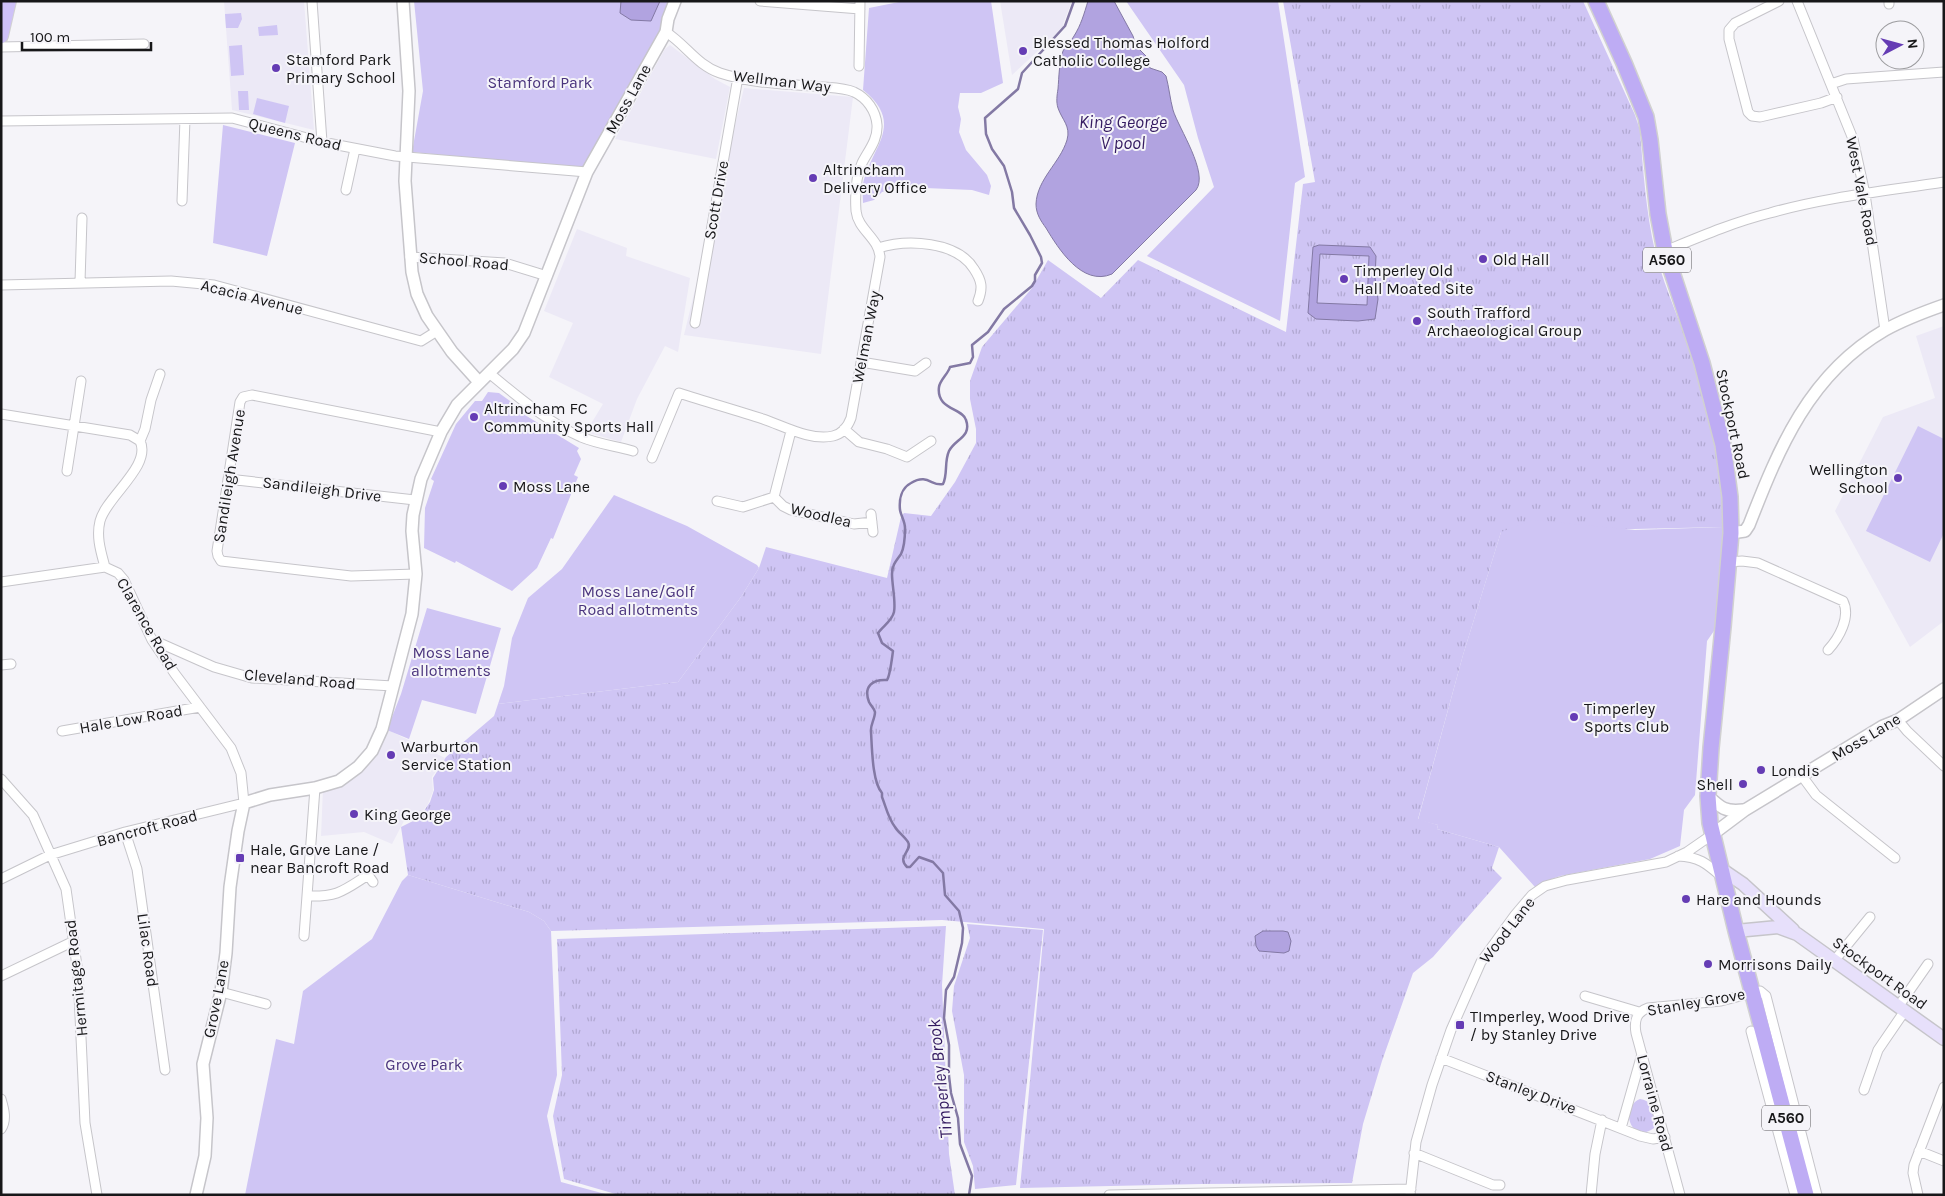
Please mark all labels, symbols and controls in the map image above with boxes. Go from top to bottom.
scale bar [22,20,151,52]
north arrow [1875,20,1925,70]
text: 100 m [30,28,70,46]
place label: Blessed Thomas Holford Catholic College [1033,33,1210,70]
text: N [1903,38,1921,50]
marker: Blessed Thomas Holford Catholic College [1017,45,1029,57]
place label: Stamford Park Primary School [286,50,396,87]
street label: Moss Lane [601,61,655,137]
marker: Stamford Park Primary School [270,62,282,74]
street label: Wellman Way [732,66,832,96]
park label: Stamford Park [487,73,593,92]
water label: King George V pool [1079,111,1167,154]
street label: Queens Road [246,113,344,155]
street label: West Vale Road [1842,135,1882,247]
street label: Scott Drive [700,159,732,241]
place label: Altrincham Delivery Office [823,160,927,197]
marker: Altrincham Delivery Office [807,172,819,184]
street label: School Road [418,248,510,274]
road number: A560 [1643,248,1691,272]
place label: Old Hall [1493,250,1550,269]
marker: Old Hall [1477,253,1489,265]
place label: Timperley Old Hall Moated Site [1354,261,1474,298]
marker: Timperley Old Hall Moated Site [1338,273,1350,285]
street label: Acacia Avenue [199,275,305,319]
street label: Welman Way [848,289,884,385]
place label: South Trafford Archaeological Group [1427,303,1582,340]
marker: South Trafford Archaeological Group [1411,315,1423,327]
street label: Stockport Road [1712,367,1754,481]
place label: Altrincham FC Community Sports Hall [484,399,654,436]
street label: Sandileigh Avenue [209,408,249,544]
marker: Altrincham FC Community Sports Hall [468,411,480,423]
place label: Wellington School [1809,460,1888,497]
street label: Sandileigh Drive [261,472,383,506]
marker: Wellington School [1892,472,1904,484]
place label: Moss Lane [513,477,590,496]
marker: Moss Lane [497,480,509,492]
street label: Woodlea [789,499,853,531]
street label: Clarence Road [113,574,181,674]
park label: Moss Lane/Golf Road allotments [578,582,698,619]
park label: Moss Lane allotments [411,643,491,680]
street label: Cleveland Road [243,665,357,693]
place label: Timperley Sports Club [1584,699,1669,736]
street label: Hale Low Road [78,701,184,737]
street label: Moss Lane [1828,709,1904,765]
marker: Timperley Sports Club [1568,711,1580,723]
place label: Warburton Service Station [401,737,511,774]
marker: Warburton Service Station [385,749,397,761]
place label: Londis [1771,761,1820,780]
marker: Londis [1755,764,1767,776]
place label: Shell [1696,775,1733,794]
marker: Shell [1737,778,1749,790]
street label: Bancroft Road [95,805,199,851]
place label: King George [364,805,451,824]
marker: King George [348,808,360,820]
place label: Hale, Grove Lane / near Bancroft Road [250,840,390,877]
marker: Hale, Grove Lane / near Bancroft Road [234,852,246,864]
place label: Hare and Hounds [1696,890,1822,909]
street label: Wood Lane [1475,893,1539,967]
marker: Hare and Hounds [1680,893,1692,905]
street label: Lilac Road [133,912,163,988]
street label: Hermitage Road [60,919,92,1037]
street label: Stockport Road [1829,932,1931,1014]
place label: Morrisons Daily [1718,955,1832,974]
street label: Grove Lane [199,958,233,1040]
marker: Morrisons Daily [1702,958,1714,970]
street label: Stanley Grove [1646,984,1746,1020]
place label: TImperley, Wood Drive / by Stanley Drive [1470,1007,1630,1044]
water label: Timperley Brook [923,1017,957,1140]
marker: TImperley, Wood Drive / by Stanley Drive [1454,1019,1466,1031]
street label: Lorraine Road [1633,1052,1677,1154]
park label: Grove Park [385,1055,463,1074]
street label: Stanley Drive [1483,1066,1579,1118]
road number: A560 [1762,1106,1810,1130]

